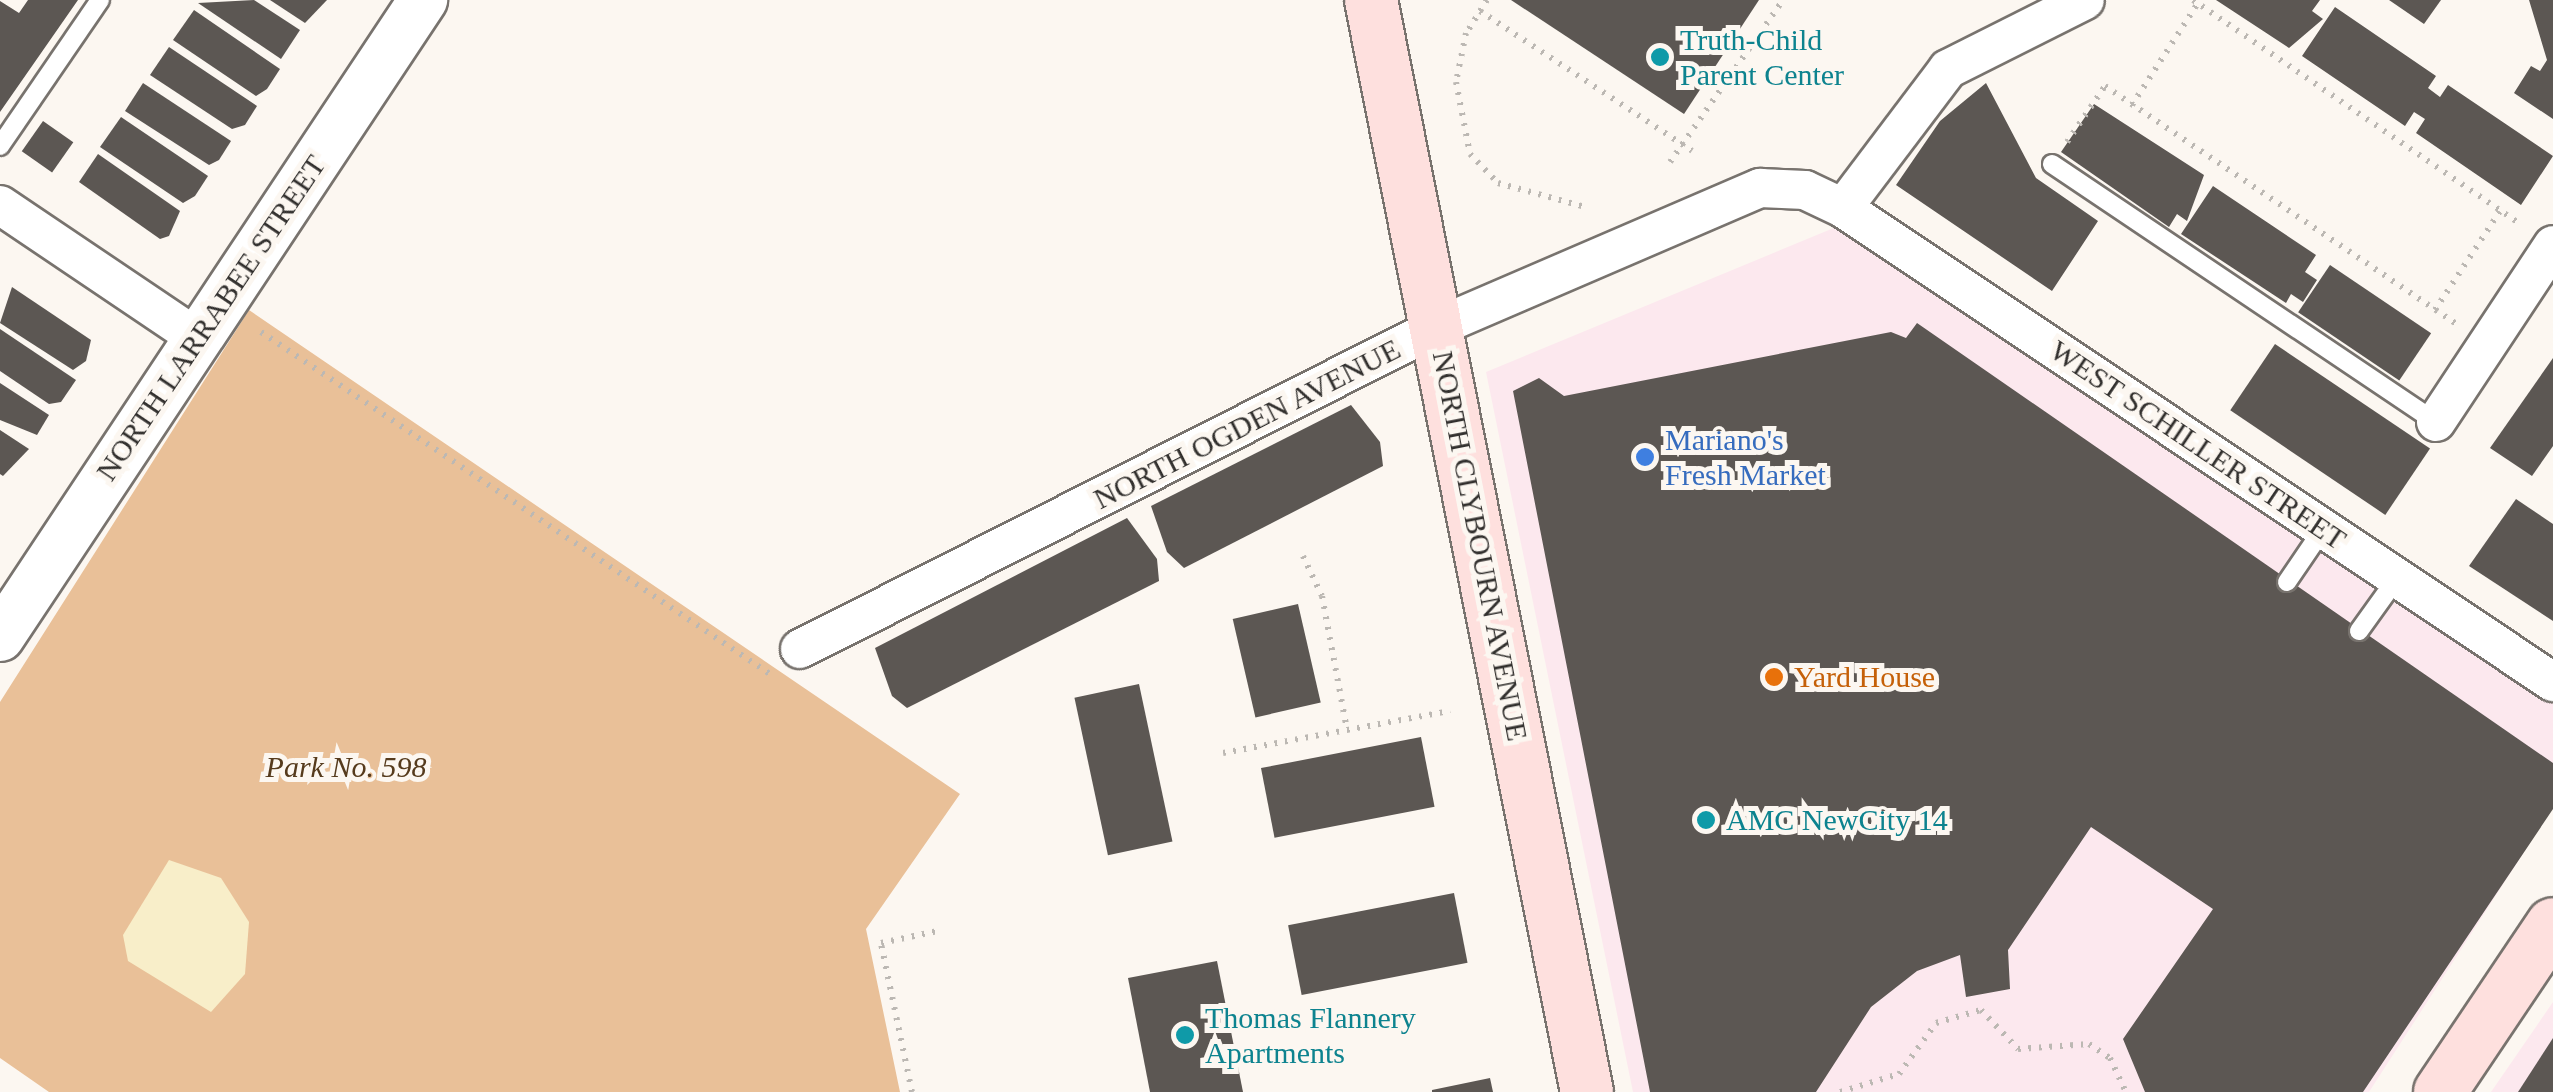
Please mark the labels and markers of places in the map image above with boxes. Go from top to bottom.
place label: Truth-Child Parent Center [1680,22,1844,92]
marker: Truth-Child Parent Center [1649,46,1671,68]
place label: Mariano's Fresh Market [1665,422,1826,492]
marker: Mariano's Fresh Market [1634,446,1656,468]
place label: Yard House [1794,659,1935,695]
marker: Yard House [1763,666,1785,688]
place label: AMC NewCity 14 [1726,802,1948,838]
marker: AMC NewCity 14 [1695,809,1717,831]
place label: Thomas Flannery Apartments [1205,1000,1416,1070]
marker: Thomas Flannery Apartments [1174,1024,1196,1046]

